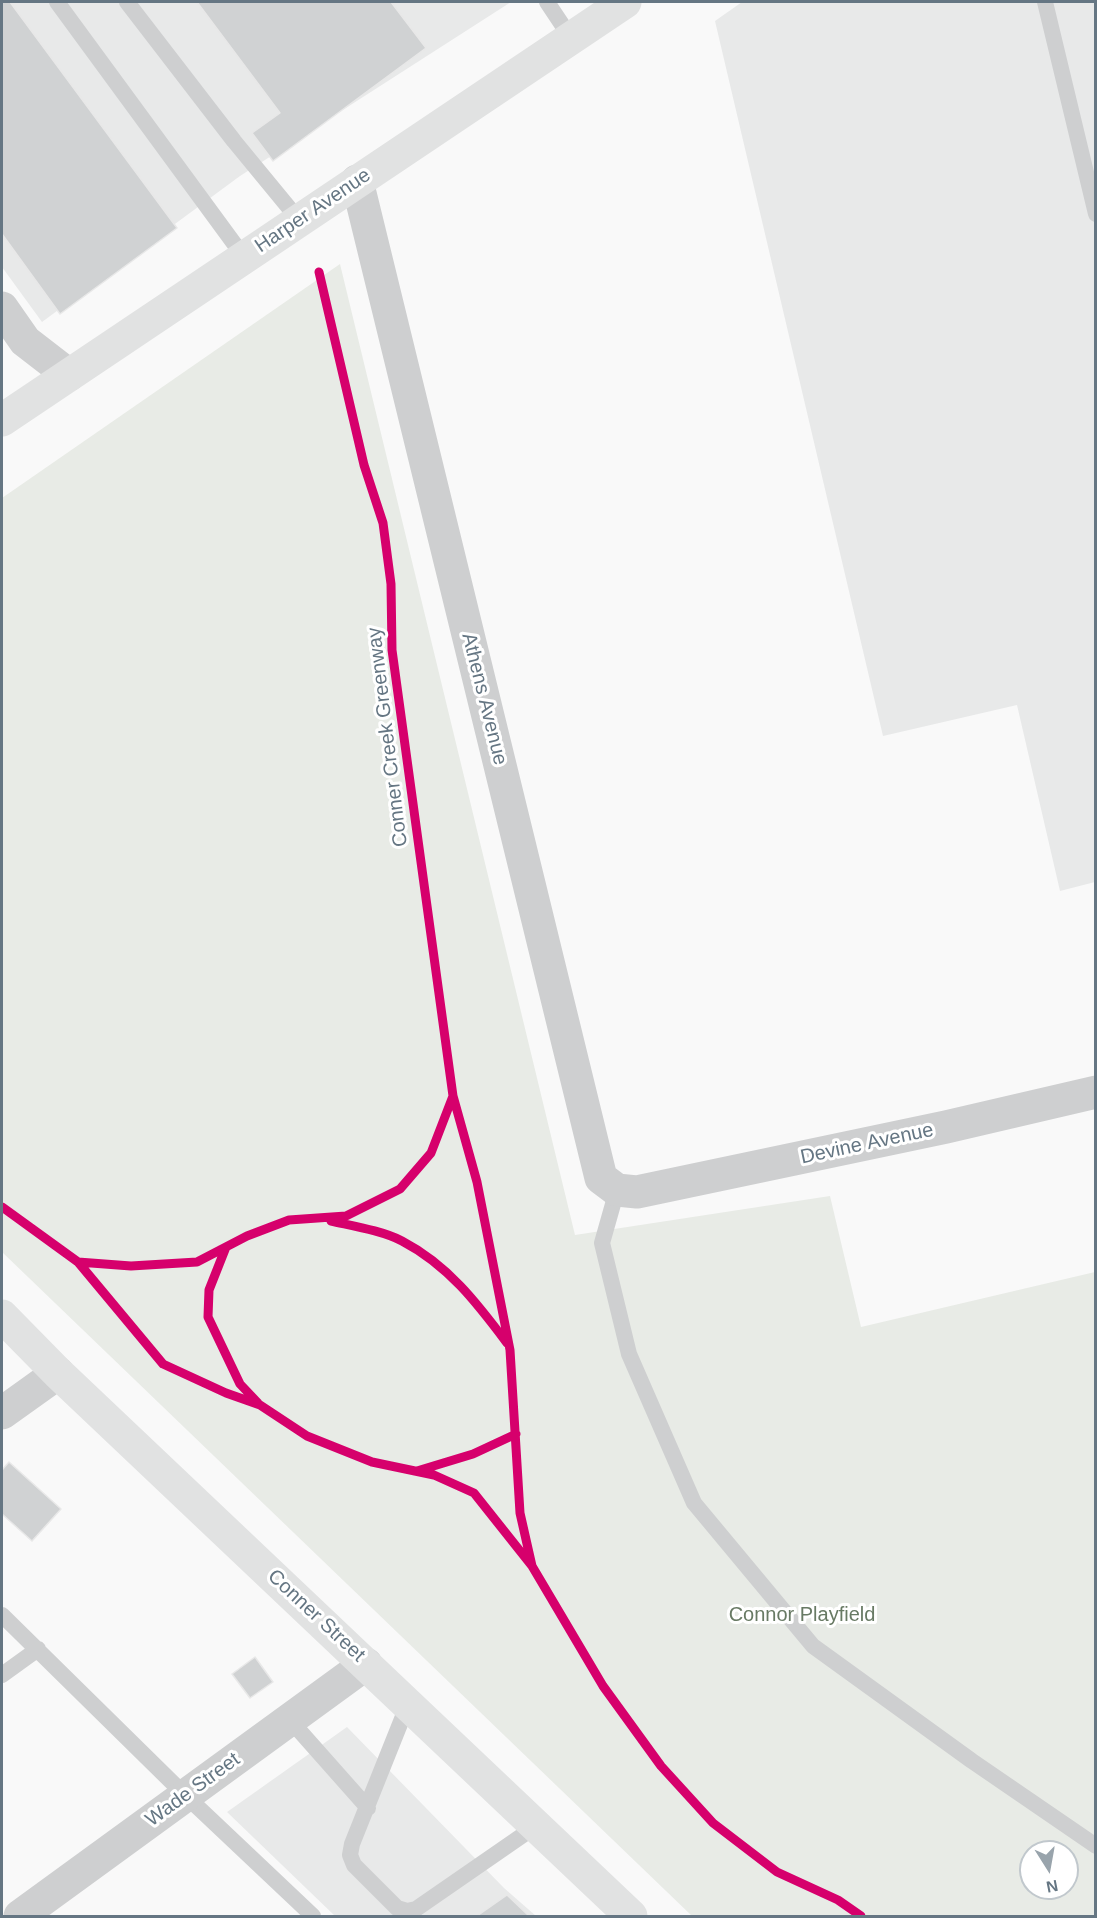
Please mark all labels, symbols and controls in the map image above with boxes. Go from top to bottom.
street label: Harper Avenue [251,164,375,258]
street label: Conner Creek Greenway [363,626,413,848]
street label: Athens Avenue [456,630,512,768]
street label: Devine Avenue [798,1118,936,1170]
street label: Conner Street [262,1565,370,1667]
park label: Connor Playfield [729,1603,875,1627]
street label: Wade Street [141,1748,245,1832]
north arrow [1019,1840,1079,1900]
text: N [1045,1877,1059,1896]

